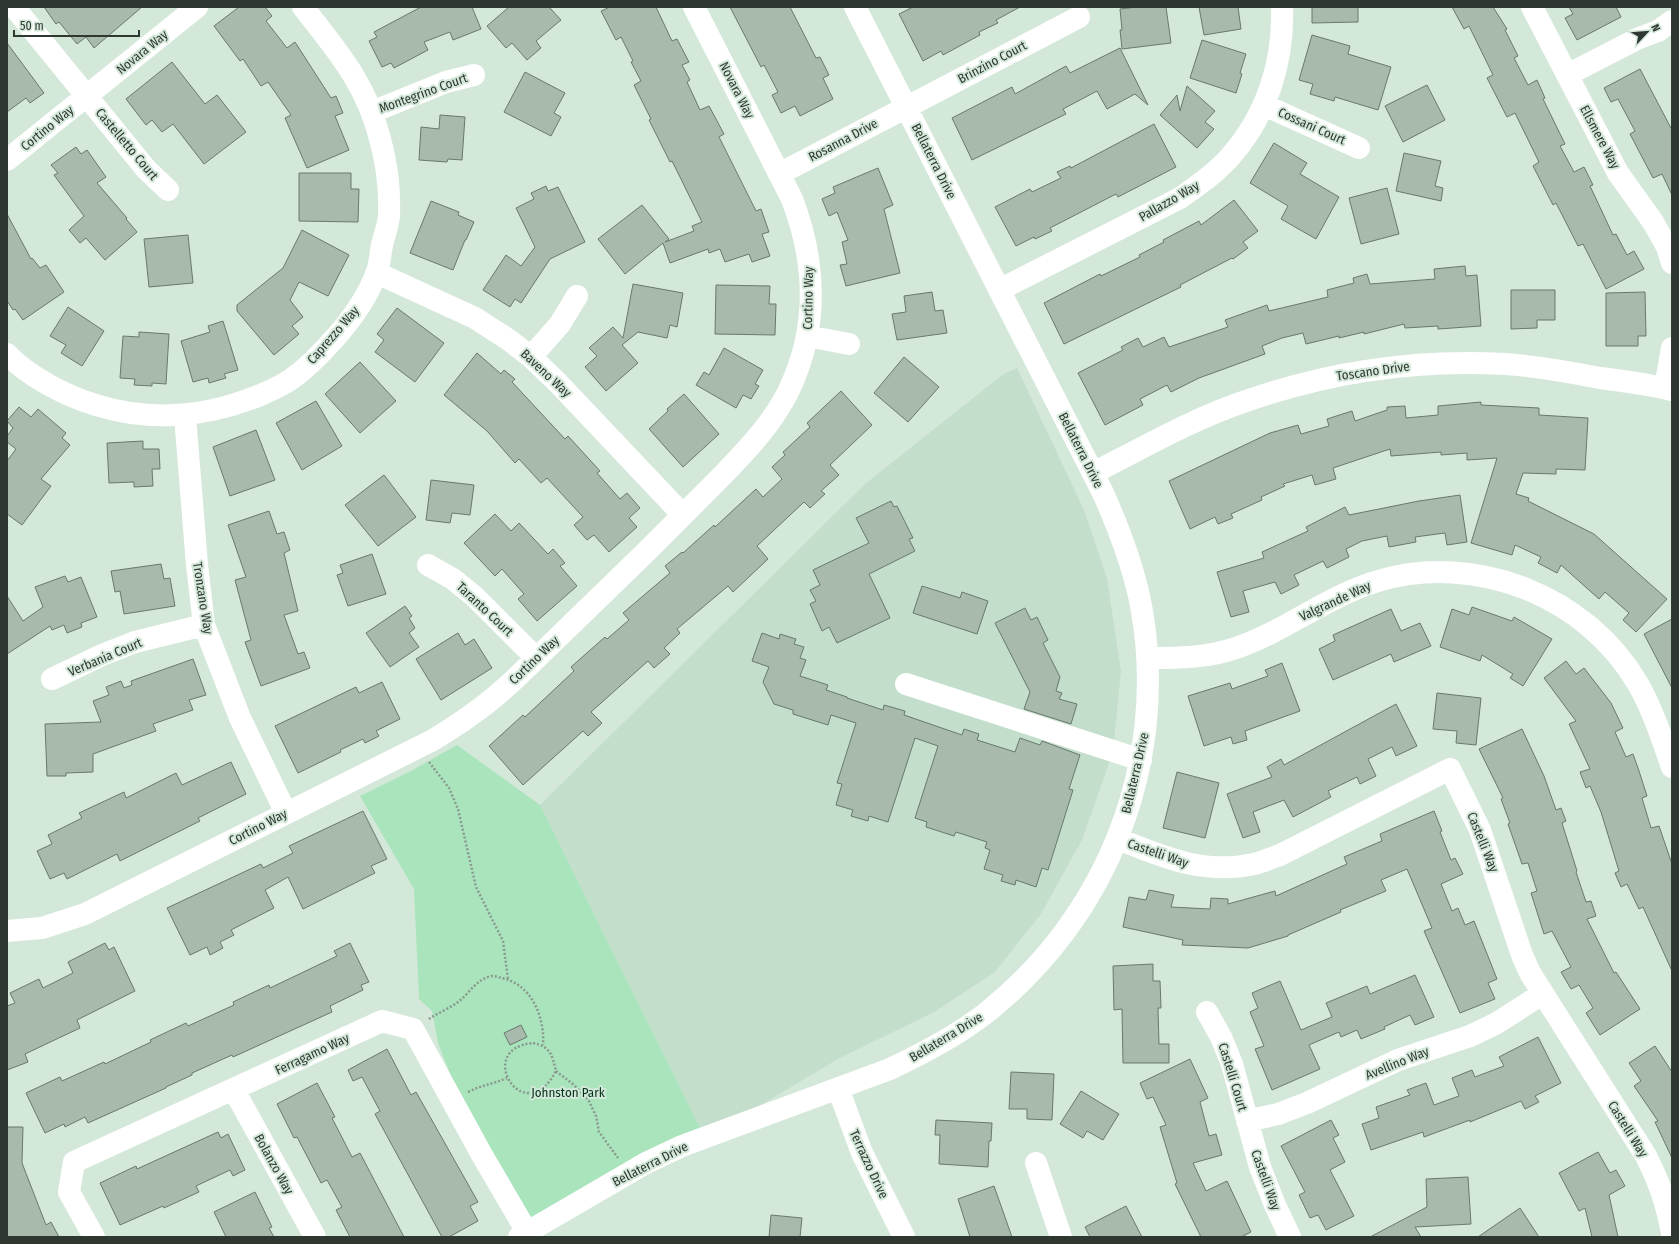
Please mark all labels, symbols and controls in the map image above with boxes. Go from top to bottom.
scale bar [14,12,139,38]
north arrow [1627,12,1667,52]
text: 50 m [20,19,44,33]
text: N [1648,22,1663,34]
street label: Novara Way [113,27,171,77]
street label: Brinzino Court [955,37,1030,86]
street label: Novara Way [716,59,758,121]
street label: Montegrino Court [377,70,470,116]
street label: Cortino Way [18,102,76,154]
street label: Ellsmere Way [1577,103,1623,172]
street label: Cossani Court [1276,104,1349,148]
street label: Castelletto Court [93,105,162,183]
street label: Rosanna Drive [806,115,880,165]
street label: Bellaterra Drive [909,121,959,201]
street label: Pallazzo Way [1136,178,1202,224]
street label: Cortino Way [800,266,816,330]
street label: Caprezzo Way [304,303,362,367]
street label: Baveno Way [518,346,574,400]
street label: Toscano Drive [1335,358,1411,384]
street label: Bellaterra Drive [1056,410,1106,490]
street label: Tronzano Way [190,561,216,635]
street label: Valgrande Way [1297,578,1373,624]
street label: Taranto Court [454,579,517,639]
street label: Cortino Way [506,632,562,687]
street label: Verbania Court [66,634,145,679]
street label: Bellaterra Drive [1118,731,1152,815]
street label: Cortino Way [226,806,290,848]
street label: Castelli Way [1464,810,1502,874]
street label: Castelli Way [1126,836,1191,870]
street label: Bellaterra Drive [907,1009,985,1065]
street label: Ferragamo Way [273,1030,352,1078]
street label: Castelli Court [1215,1041,1251,1114]
street label: Avellino Way [1363,1043,1431,1083]
park label: Johnston Park [531,1085,606,1100]
street label: Castelli Way [1605,1098,1651,1160]
street label: Terrazzo Drive [846,1127,892,1201]
street label: Bolanzo Way [251,1131,297,1197]
street label: Bellaterra Drive [610,1139,690,1189]
street label: Castelli Way [1248,1148,1284,1212]

